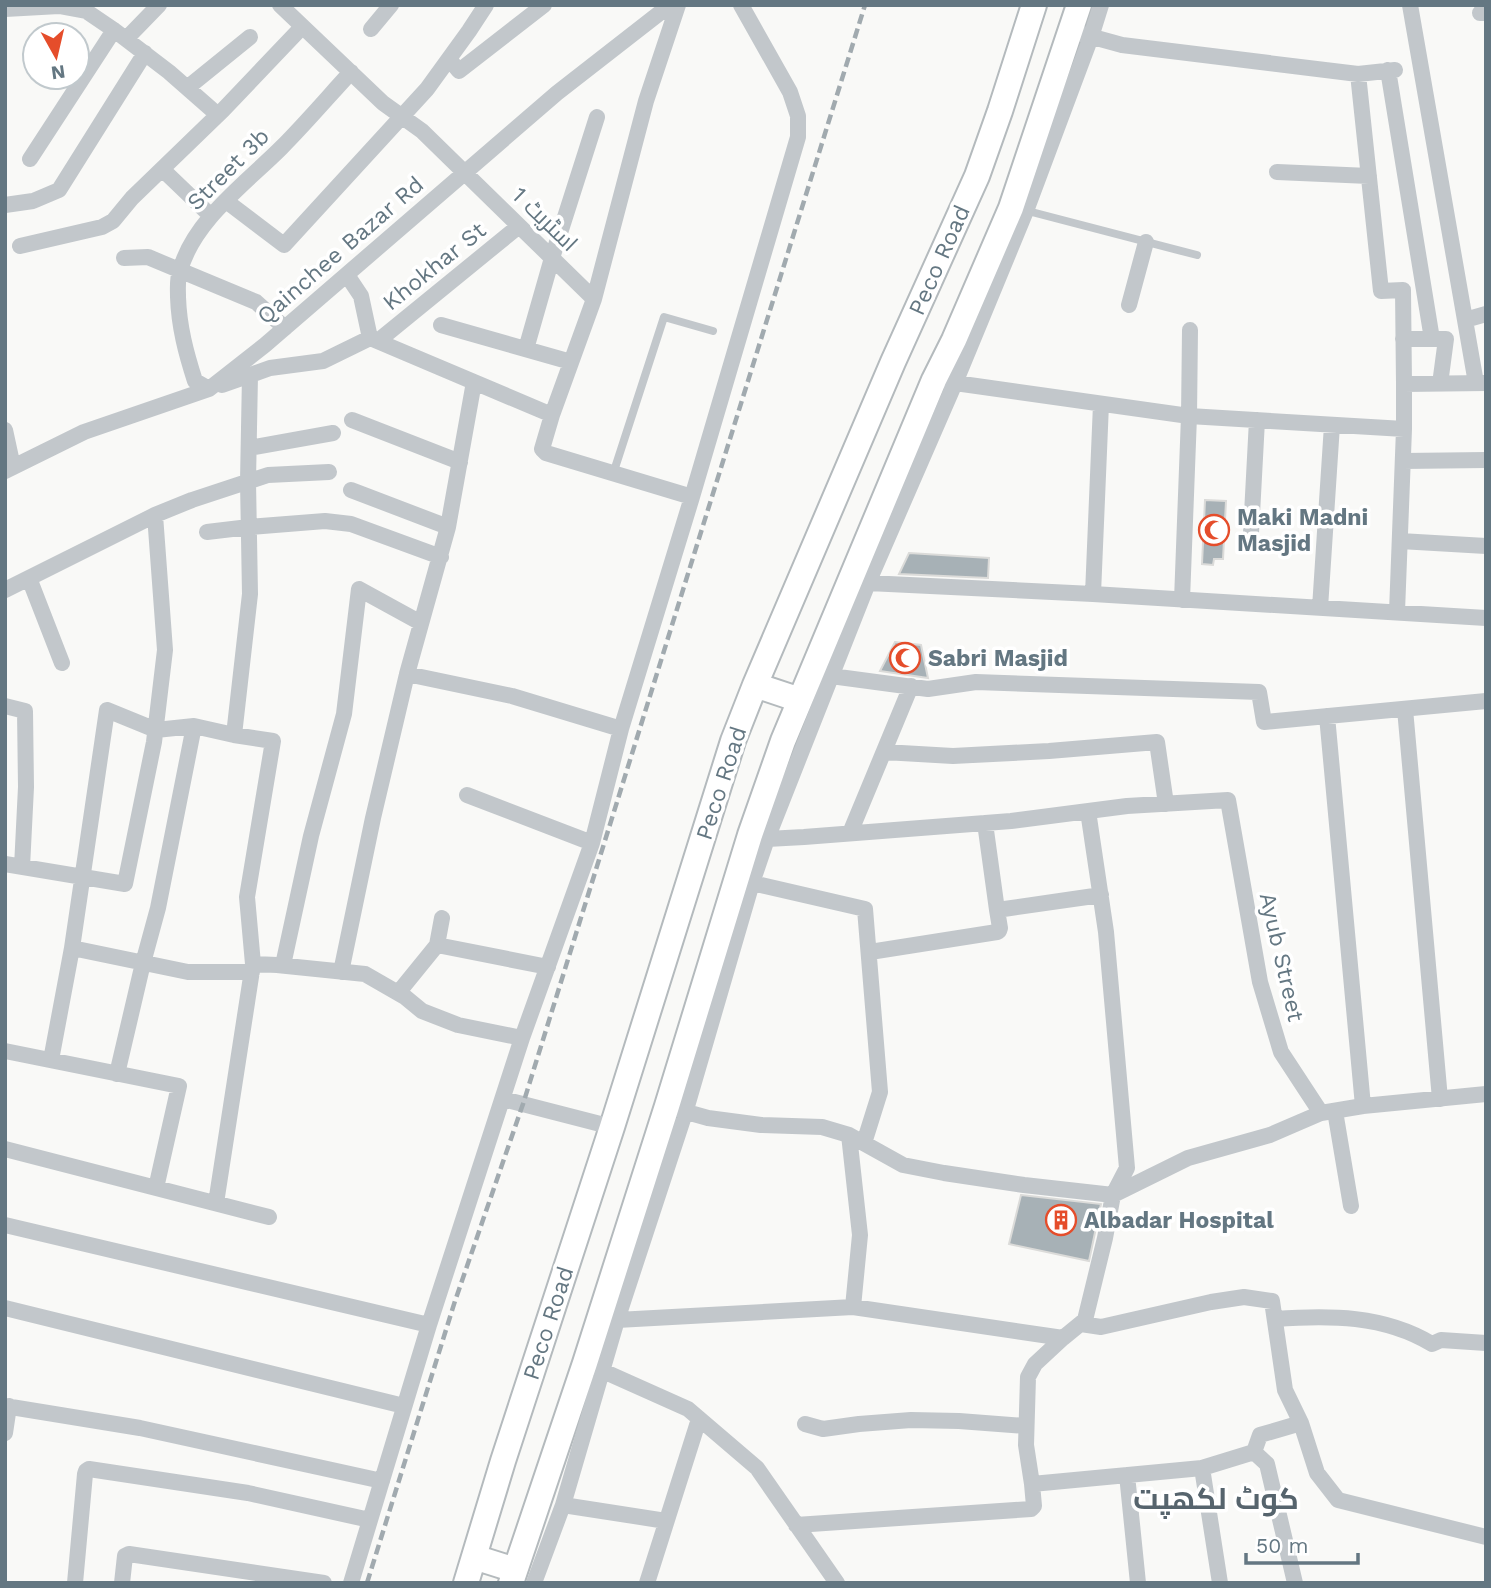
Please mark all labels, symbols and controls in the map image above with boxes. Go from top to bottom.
north arrow [21,21,91,91]
text: N [50,60,67,85]
street label: Street 3b [182,123,275,216]
street label: Qainchee Bazar Rd [252,171,429,330]
street label: اسٹریٹ 1 [506,182,583,257]
street label: Peco Road [903,201,976,319]
street label: Khokhar St [377,216,491,316]
place label: Maki Madni Masjid [1237,504,1368,557]
mosque icon: Maki Madni Masjid [1197,513,1231,547]
mosque icon: Sabri Masjid [888,641,922,675]
place label: Sabri Masjid [928,645,1068,672]
street label: Peco Road [690,723,753,843]
street label: Ayub Street [1254,890,1310,1025]
building icon: Albadar Hospital [1044,1203,1078,1237]
place label: Albadar Hospital [1084,1207,1274,1234]
street label: Peco Road [517,1263,580,1383]
district label: کوٹ لکھپت [1133,1481,1299,1519]
scale bar [1246,1522,1358,1566]
text: 50 m [1256,1533,1308,1558]

